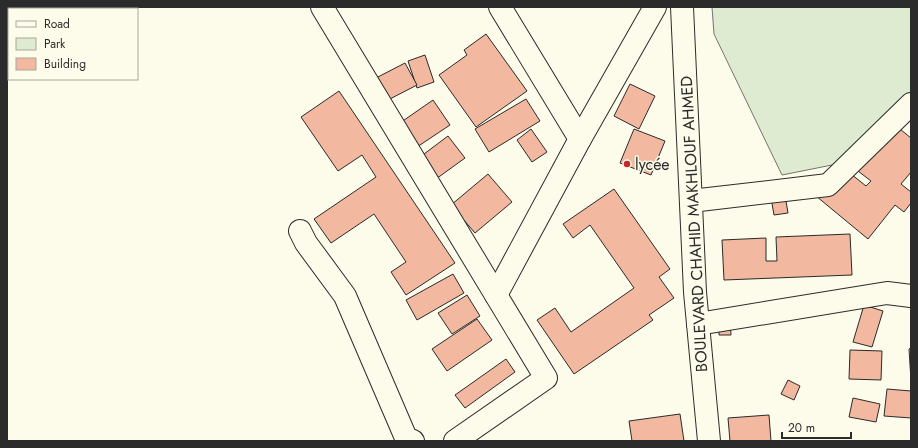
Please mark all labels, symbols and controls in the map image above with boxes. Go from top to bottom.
legend [8,8,138,80]
text: Road [44,15,70,33]
text: Park [44,35,66,53]
text: Building [44,55,86,73]
street label: BOULEVARD CHAHID MAKHLOUF AHMED [675,75,713,373]
place label: lycée [635,153,670,176]
marker: lycée [622,159,632,169]
scale bar [782,414,851,440]
text: 20 m [788,419,815,437]

